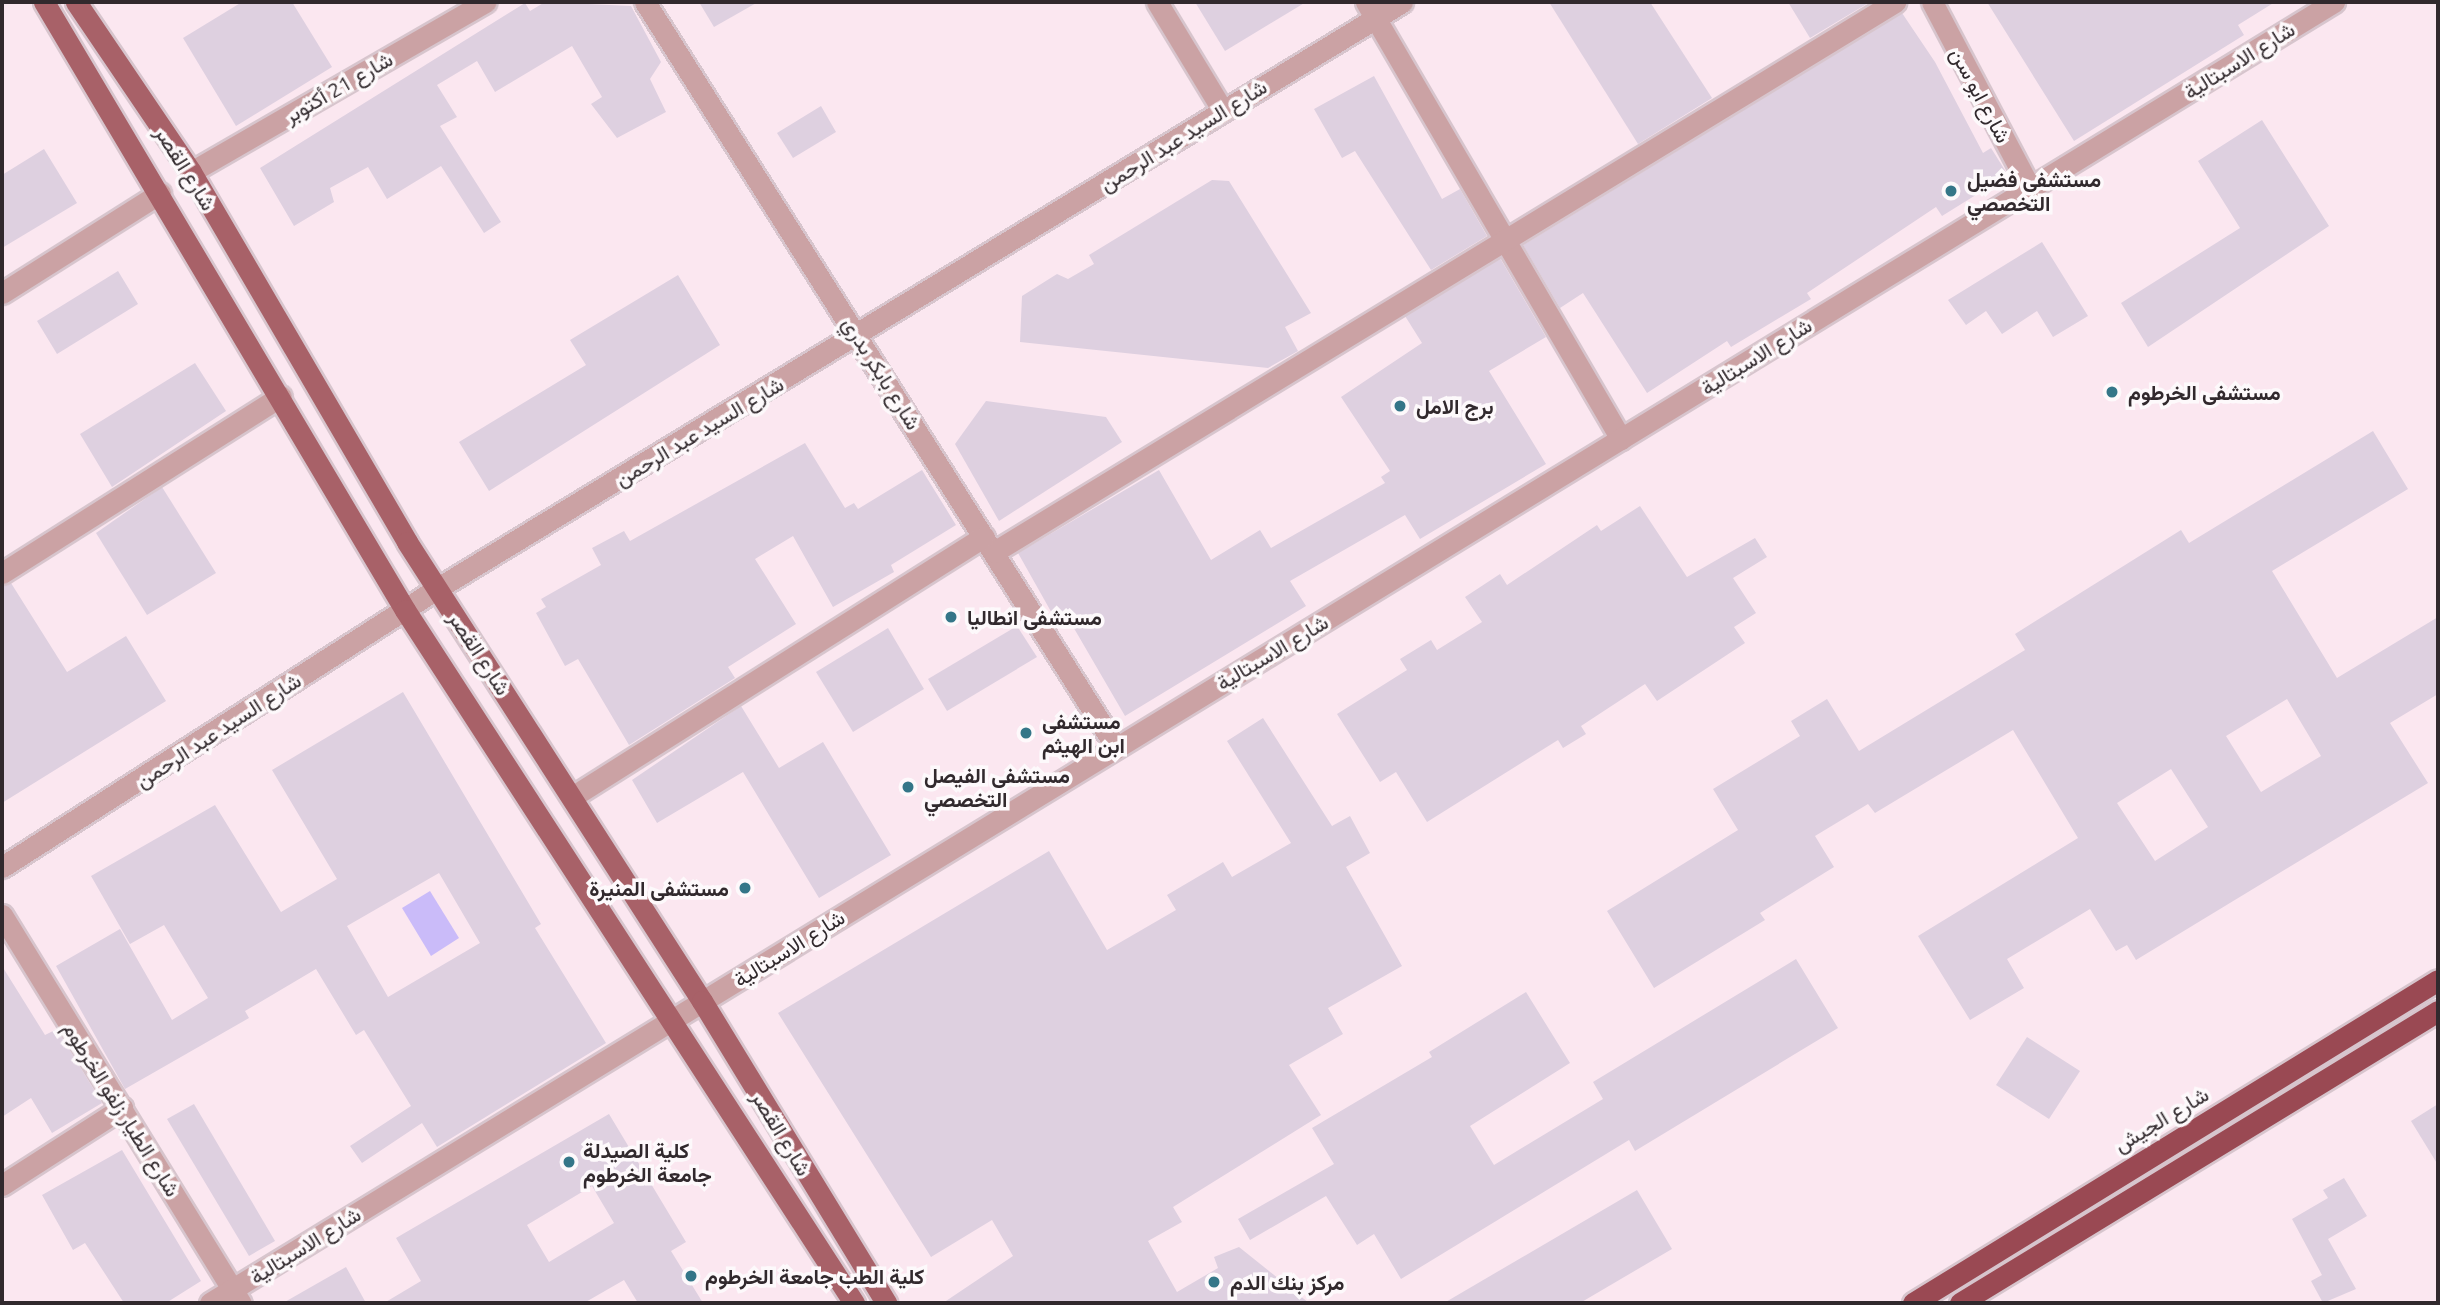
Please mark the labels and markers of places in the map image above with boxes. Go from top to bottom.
place label: مستشفى فضيل التخصصي [1967,166,2101,216]
marker: مستشفى فضيل التخصصي [1941,181,1961,201]
place label: مستشفى الخرطوم [2128,379,2281,405]
marker: مستشفى الخرطوم [2102,382,2122,402]
place label: برج الامل [1416,393,1494,419]
marker: برج الامل [1390,396,1410,416]
place label: مستشفى انطاليا [967,604,1102,630]
marker: مستشفى انطاليا [941,607,961,627]
place label: مستشفى ابن الهيثم [1042,708,1125,758]
marker: مستشفى ابن الهيثم [1016,723,1036,743]
place label: مستشفى الفيصل التخصصي [924,762,1070,812]
marker: مستشفى الفيصل التخصصي [898,777,918,797]
place label: مستشفى المنيرة [589,875,729,901]
marker: مستشفى المنيرة [735,878,755,898]
place label: كلية الصيدلة جامعة الخرطوم [583,1137,712,1187]
marker: كلية الصيدلة جامعة الخرطوم [561,1154,577,1170]
place label: كلية الطب جامعة الخرطوم [705,1263,924,1289]
marker: كلية الطب جامعة الخرطوم [683,1268,699,1284]
place label: مركز بنك الدم [1230,1269,1344,1295]
marker: مركز بنك الدم [1204,1272,1224,1292]

